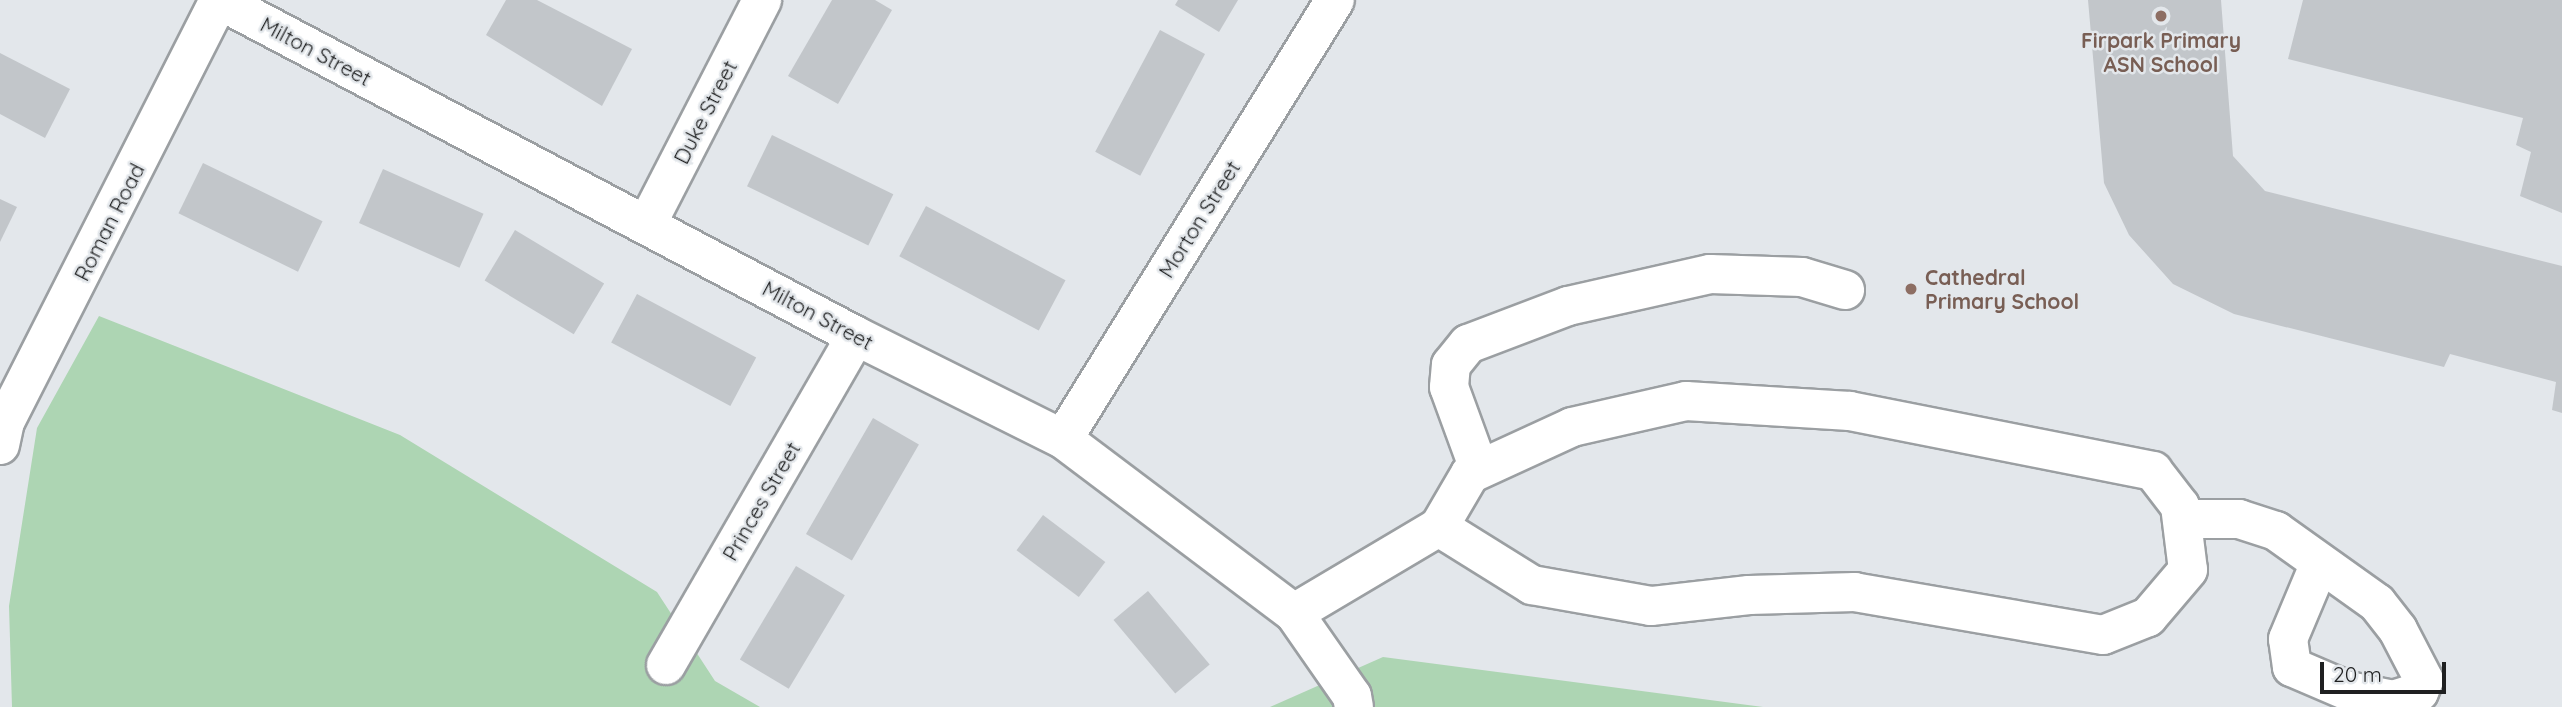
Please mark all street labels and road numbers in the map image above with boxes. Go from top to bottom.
street label: Milton Street [256,11,376,91]
street label: Duke Street [668,56,742,168]
street label: Morton Street [1153,156,1245,282]
street label: Roman Road [69,159,149,285]
street label: Milton Street [758,275,878,355]
street label: Princes Street [717,437,805,565]

